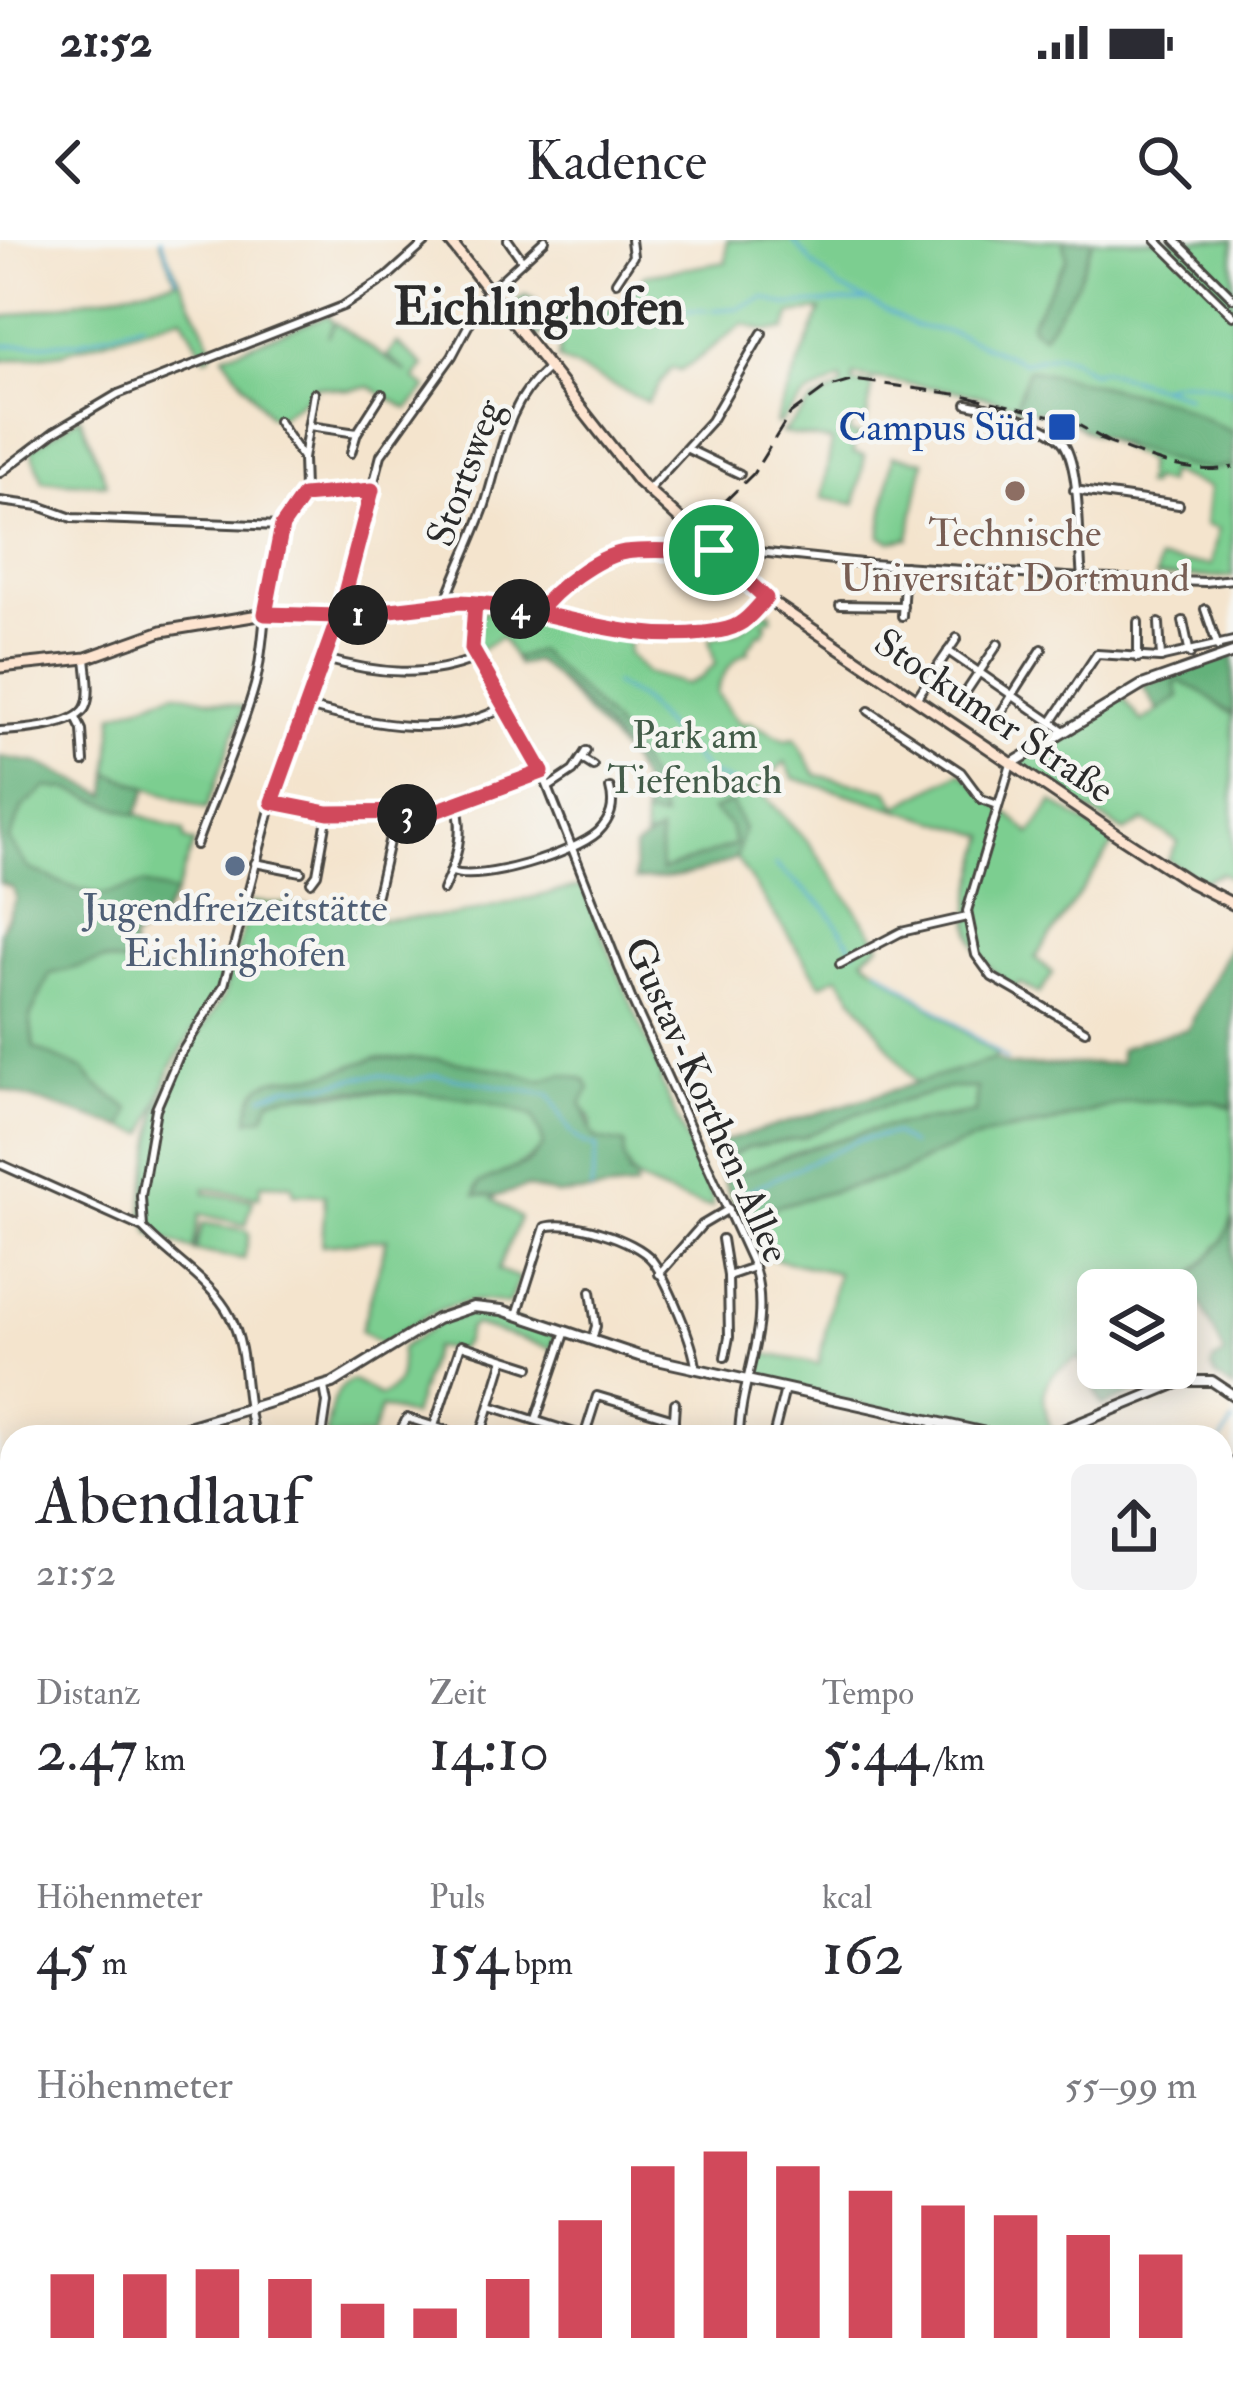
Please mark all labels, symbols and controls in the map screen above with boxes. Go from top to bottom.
text: 21:52 [60,14,152,70]
text: Kadence [526,128,707,196]
icon: back [36,129,102,195]
icon: search [1131,129,1197,195]
district label: Eichlinghofen [394,276,685,340]
street label: Stortsweg [416,392,514,553]
place label: Campus Süd [838,403,1035,452]
marker: Campus Süd [1046,411,1078,443]
marker: Technische Universität Dortmund [1002,478,1028,504]
pin [663,499,765,601]
place label: Technische Universität Dortmund [840,509,1190,603]
icon: arrive [681,517,747,583]
pin: 4 [490,579,550,639]
pin: 1 [328,585,388,645]
text: 4 [511,588,529,629]
text: 1 [352,594,364,635]
street label: Stockumer Straße [865,618,1123,814]
park label: Park am Tiefenbach [607,711,783,805]
pin: 3 [377,784,437,844]
text: 3 [401,793,413,834]
marker: Jugendfreizeitstätte Eichlinghofen [222,853,248,879]
place label: Jugendfreizeitstätte Eichlinghofen [81,884,388,978]
street label: Gustav-Korthen-Allee [613,930,801,1270]
map controls [1077,1269,1197,1389]
button: layers [1077,1269,1197,1389]
text: Abendlauf [36,1461,304,1544]
button: share [1071,1464,1197,1590]
text: 21:52 [36,1548,116,1597]
text: Distanz [36,1673,140,1714]
text: Zeit [429,1673,487,1714]
text: Tempo [822,1673,914,1714]
text: 2.47 [36,1714,137,1789]
text: 14:10 [429,1714,549,1789]
text: 5:44 [822,1714,928,1789]
text: km [137,1739,186,1780]
text: /km [928,1739,985,1780]
text: Höhenmeter [36,1877,203,1918]
text: Puls [429,1877,485,1918]
text: kcal [822,1877,873,1918]
text: 45 [36,1918,95,1993]
text: 154 [429,1918,507,1993]
text: 162 [822,1918,904,1993]
text: m [95,1943,127,1984]
text: bpm [507,1943,573,1984]
text: Höhenmeter [36,2061,233,2110]
text: 55–99 m [1065,2061,1197,2110]

